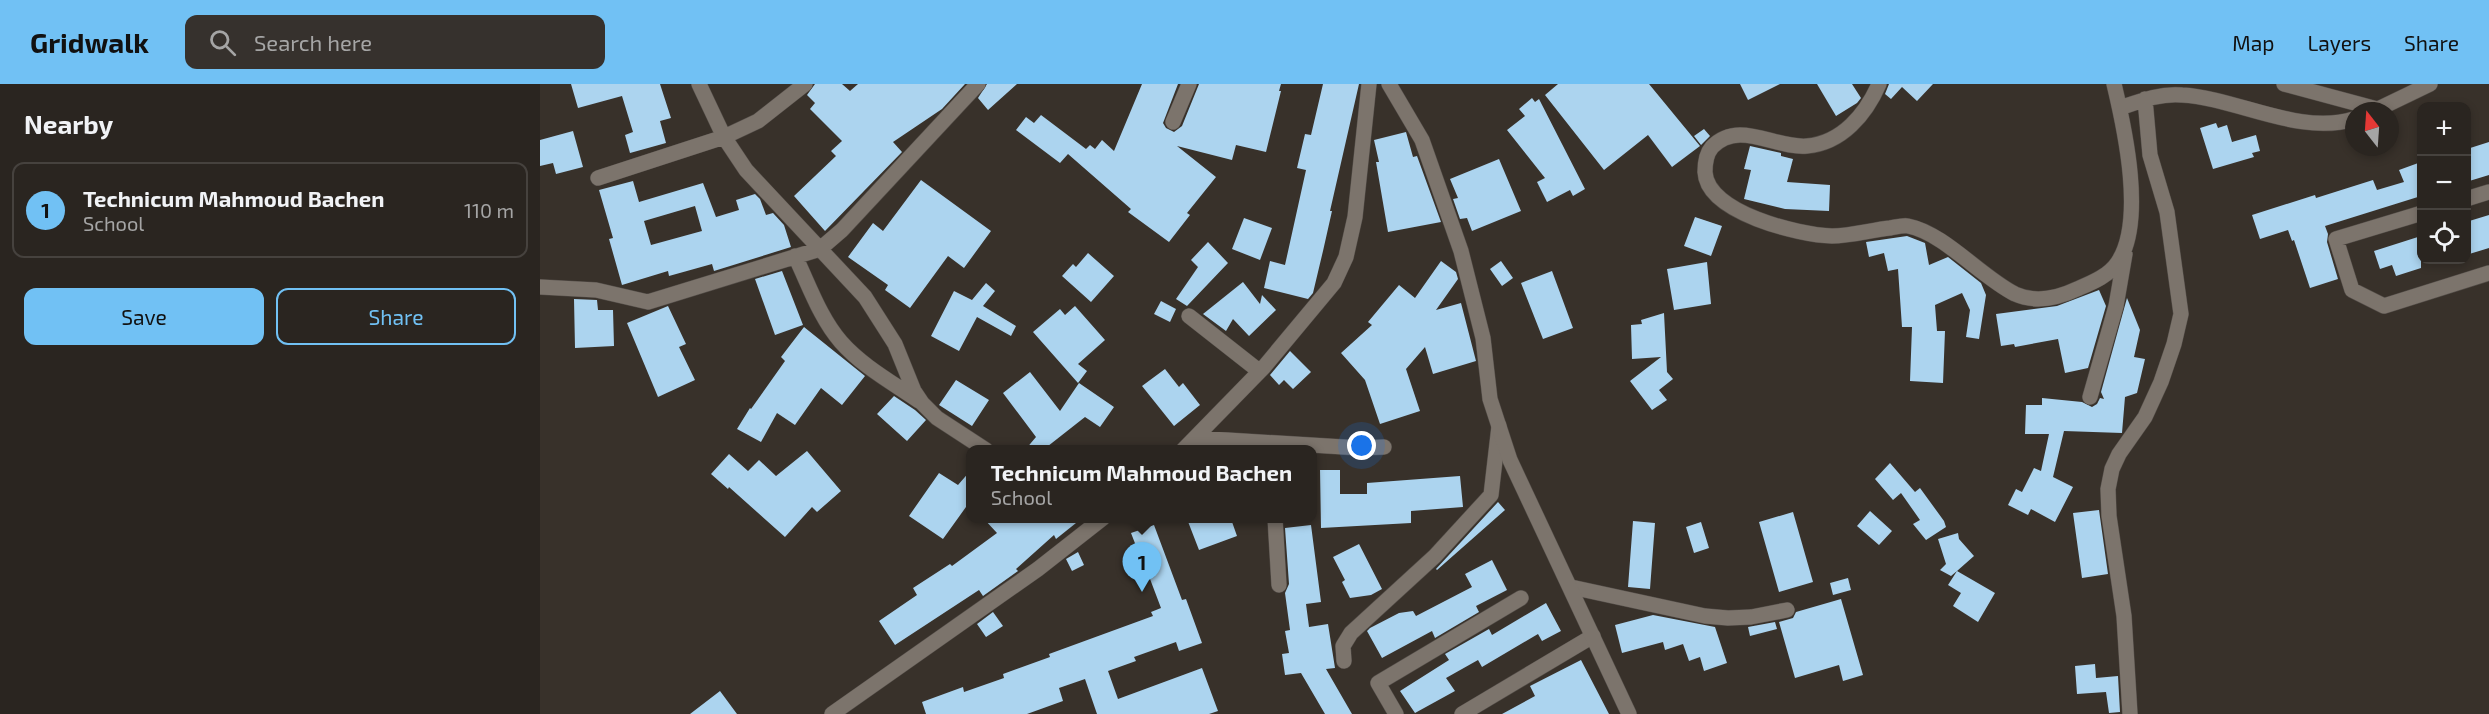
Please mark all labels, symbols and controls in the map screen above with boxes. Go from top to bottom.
search box [185,15,605,69]
text: Gridwalk [30,25,149,59]
icon: search [206,26,239,59]
text: Search here [254,29,372,55]
text: Map [2232,30,2274,55]
text: Layers [2307,30,2371,55]
text: Share [2404,30,2459,55]
north arrow [2345,102,2399,156]
map controls [2417,102,2471,264]
button: + [2417,102,2471,156]
text: Nearby [24,108,113,139]
button: − [2417,156,2471,210]
text: Technicum Mahmoud Bachen [83,185,384,211]
text: 1 [41,198,50,222]
text: 110 m [464,198,514,222]
button: locate [2417,210,2471,264]
text: School [83,211,144,235]
button: Save [24,288,264,345]
button: Share [276,288,516,345]
your location [1347,431,1376,460]
popup [966,445,1317,523]
text: Technicum Mahmoud Bachen [991,459,1292,485]
text: School [991,485,1052,509]
pin: 1 [1122,542,1162,592]

